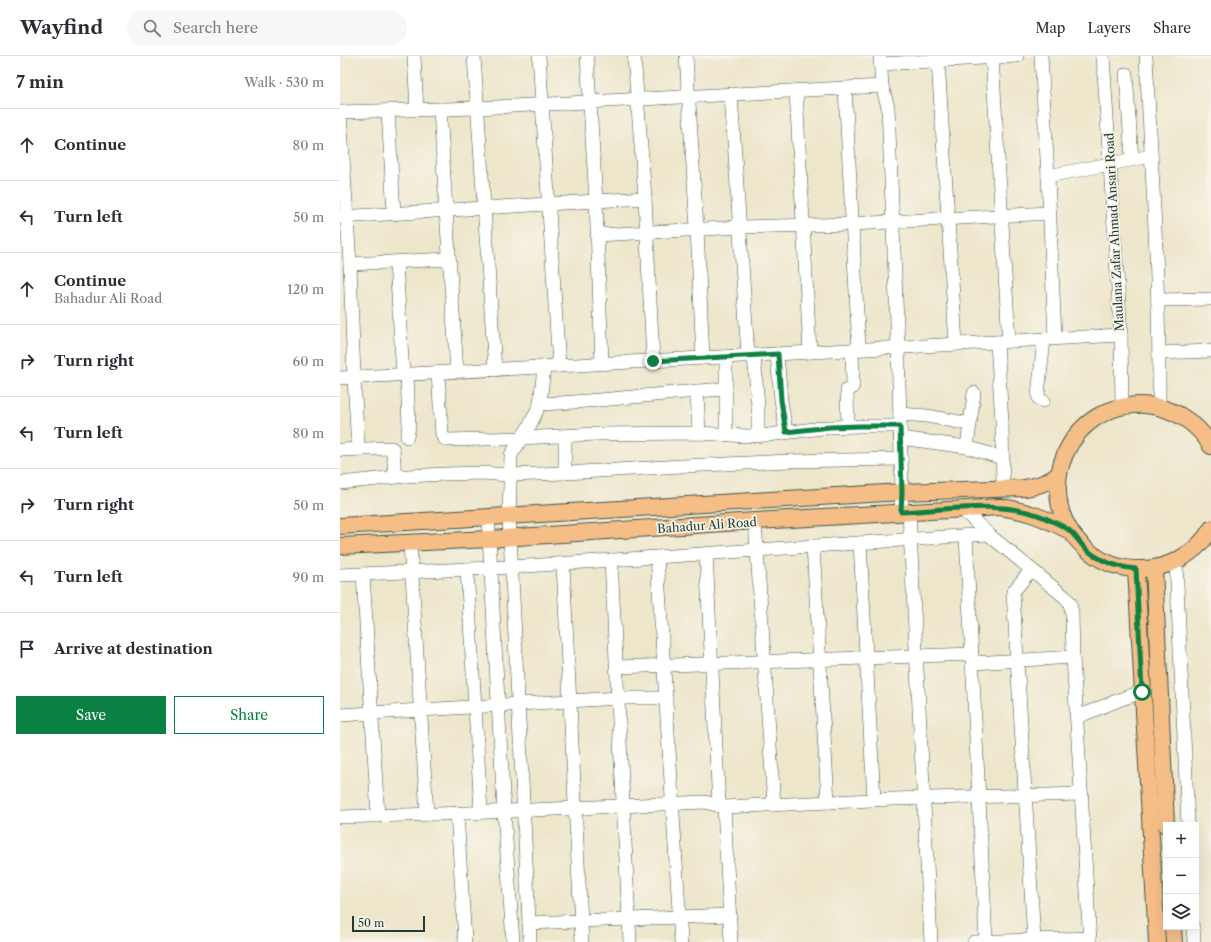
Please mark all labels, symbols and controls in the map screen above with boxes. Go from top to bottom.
search box [127,10,407,46]
text: Wayfind [20,16,103,39]
icon: search [141,17,163,39]
text: Search here [173,18,258,37]
text: Map [1035,19,1065,37]
text: Layers [1087,19,1131,37]
text: Share [1153,19,1191,37]
text: 7 min [16,72,64,92]
text: Walk · 530 m [244,74,324,90]
street label: Maulana Zafar Ahmad Ansari Road [1101,132,1127,332]
icon: ahead [16,134,38,156]
text: Continue [54,135,126,154]
text: 80 m [292,137,324,153]
icon: left [16,206,38,228]
text: Turn left [54,207,123,226]
text: 50 m [293,209,324,225]
text: Continue [54,271,126,290]
icon: ahead [16,278,38,300]
text: 120 m [287,281,324,297]
text: Bahadur Ali Road [54,290,162,306]
icon: right [16,350,38,372]
text: Turn right [54,351,134,370]
route end [644,352,662,370]
text: 60 m [293,353,324,369]
icon: left [16,422,38,444]
text: Turn left [54,423,123,442]
text: 80 m [292,425,324,441]
icon: right [16,494,38,516]
text: Turn right [54,495,134,514]
text: 50 m [293,497,324,513]
street label: Bahadur Ali Road [657,514,758,536]
icon: left [16,566,38,588]
text: Turn left [54,567,123,586]
text: 90 m [293,569,324,585]
icon: arrive [16,638,38,660]
text: Arrive at destination [54,639,213,658]
route start [1133,683,1151,701]
button: Save [16,696,166,734]
button: Share [174,696,324,734]
map controls [1163,822,1199,930]
button: + [1163,822,1199,858]
button: − [1163,858,1199,894]
button: layers [1163,894,1199,930]
scale bar [352,914,425,933]
text: 50 m [358,916,384,930]

